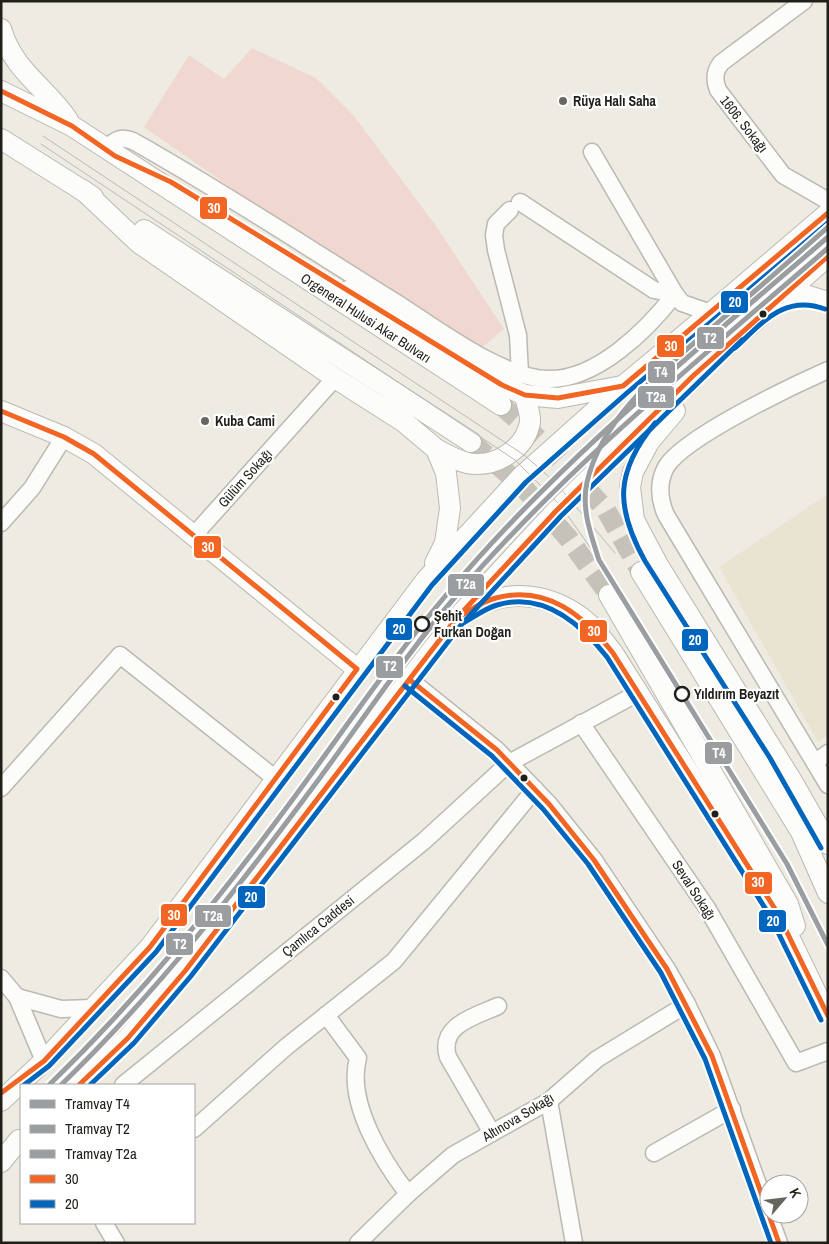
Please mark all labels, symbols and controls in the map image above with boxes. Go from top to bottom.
place label: Rüya Halı Saha [573,92,657,110]
street label: 1606. Sokağı [716,92,772,156]
marker: Rüya Halı Saha [557,95,569,107]
line badge: 30 [199,196,228,220]
text: 30 [208,199,220,217]
street label: Orgeneral Hulusi Akar Bulvarı [297,269,435,367]
line badge: 20 [720,290,749,314]
text: 20 [729,293,741,311]
unlabelled marker [758,309,768,319]
line badge: T2 [696,326,725,350]
text: T2 [703,329,717,347]
line badge: 30 [656,334,685,358]
text: 30 [665,337,677,355]
line badge: T4 [647,360,676,384]
text: T4 [654,363,668,381]
line badge: T2a [637,385,675,409]
text: T2a [646,388,666,406]
place label: Kuba Cami [215,412,275,430]
marker: Kuba Cami [199,415,211,427]
street label: Gülüm Sokağı [214,445,276,511]
line badge: 30 [193,535,222,559]
text: 30 [202,538,214,556]
line badge: T2a [447,573,485,597]
text: T2a [456,575,476,593]
place label: Şehit Furkan Doğan [434,607,511,641]
marker: Şehit Furkan Doğan [414,616,430,632]
line badge: 20 [385,617,413,641]
line badge: 30 [579,619,608,643]
text: 20 [393,620,405,638]
text: 30 [588,622,600,640]
line badge: 20 [681,628,709,652]
text: 20 [689,631,701,649]
line badge: T2 [375,655,404,679]
text: T2 [383,657,397,675]
place label: Yıldırım Beyazıt [694,685,779,703]
marker: Yıldırım Beyazıt [674,686,690,702]
unlabelled marker [331,692,341,702]
line badge: T4 [704,741,733,765]
text: T4 [712,744,726,762]
unlabelled marker [519,773,529,783]
unlabelled marker [710,809,720,819]
street label: Seval Sokağı [668,857,720,923]
line badge: 30 [744,871,773,895]
text: 30 [752,873,764,891]
line badge: 20 [237,885,266,909]
text: 20 [245,888,257,906]
street label: Çamlıca Caddesi [278,891,358,961]
line badge: 30 [160,903,188,927]
line badge: T2a [194,904,232,928]
text: 30 [168,906,180,924]
text: T2a [203,907,223,925]
line badge: 20 [758,909,787,933]
text: 20 [767,912,779,930]
line badge: T2 [165,932,194,956]
text: T2 [173,935,187,953]
legend [20,1084,195,1224]
street label: Altınova Sokağı [478,1089,557,1146]
text: Tramvay T4 [65,1093,130,1114]
text: Tramvay T2 [65,1118,130,1139]
text: Tramvay T2a [65,1143,137,1164]
text: 30 [65,1168,79,1189]
north arrow [759,1174,809,1224]
text: K [786,1185,806,1201]
text: 20 [65,1193,79,1214]

